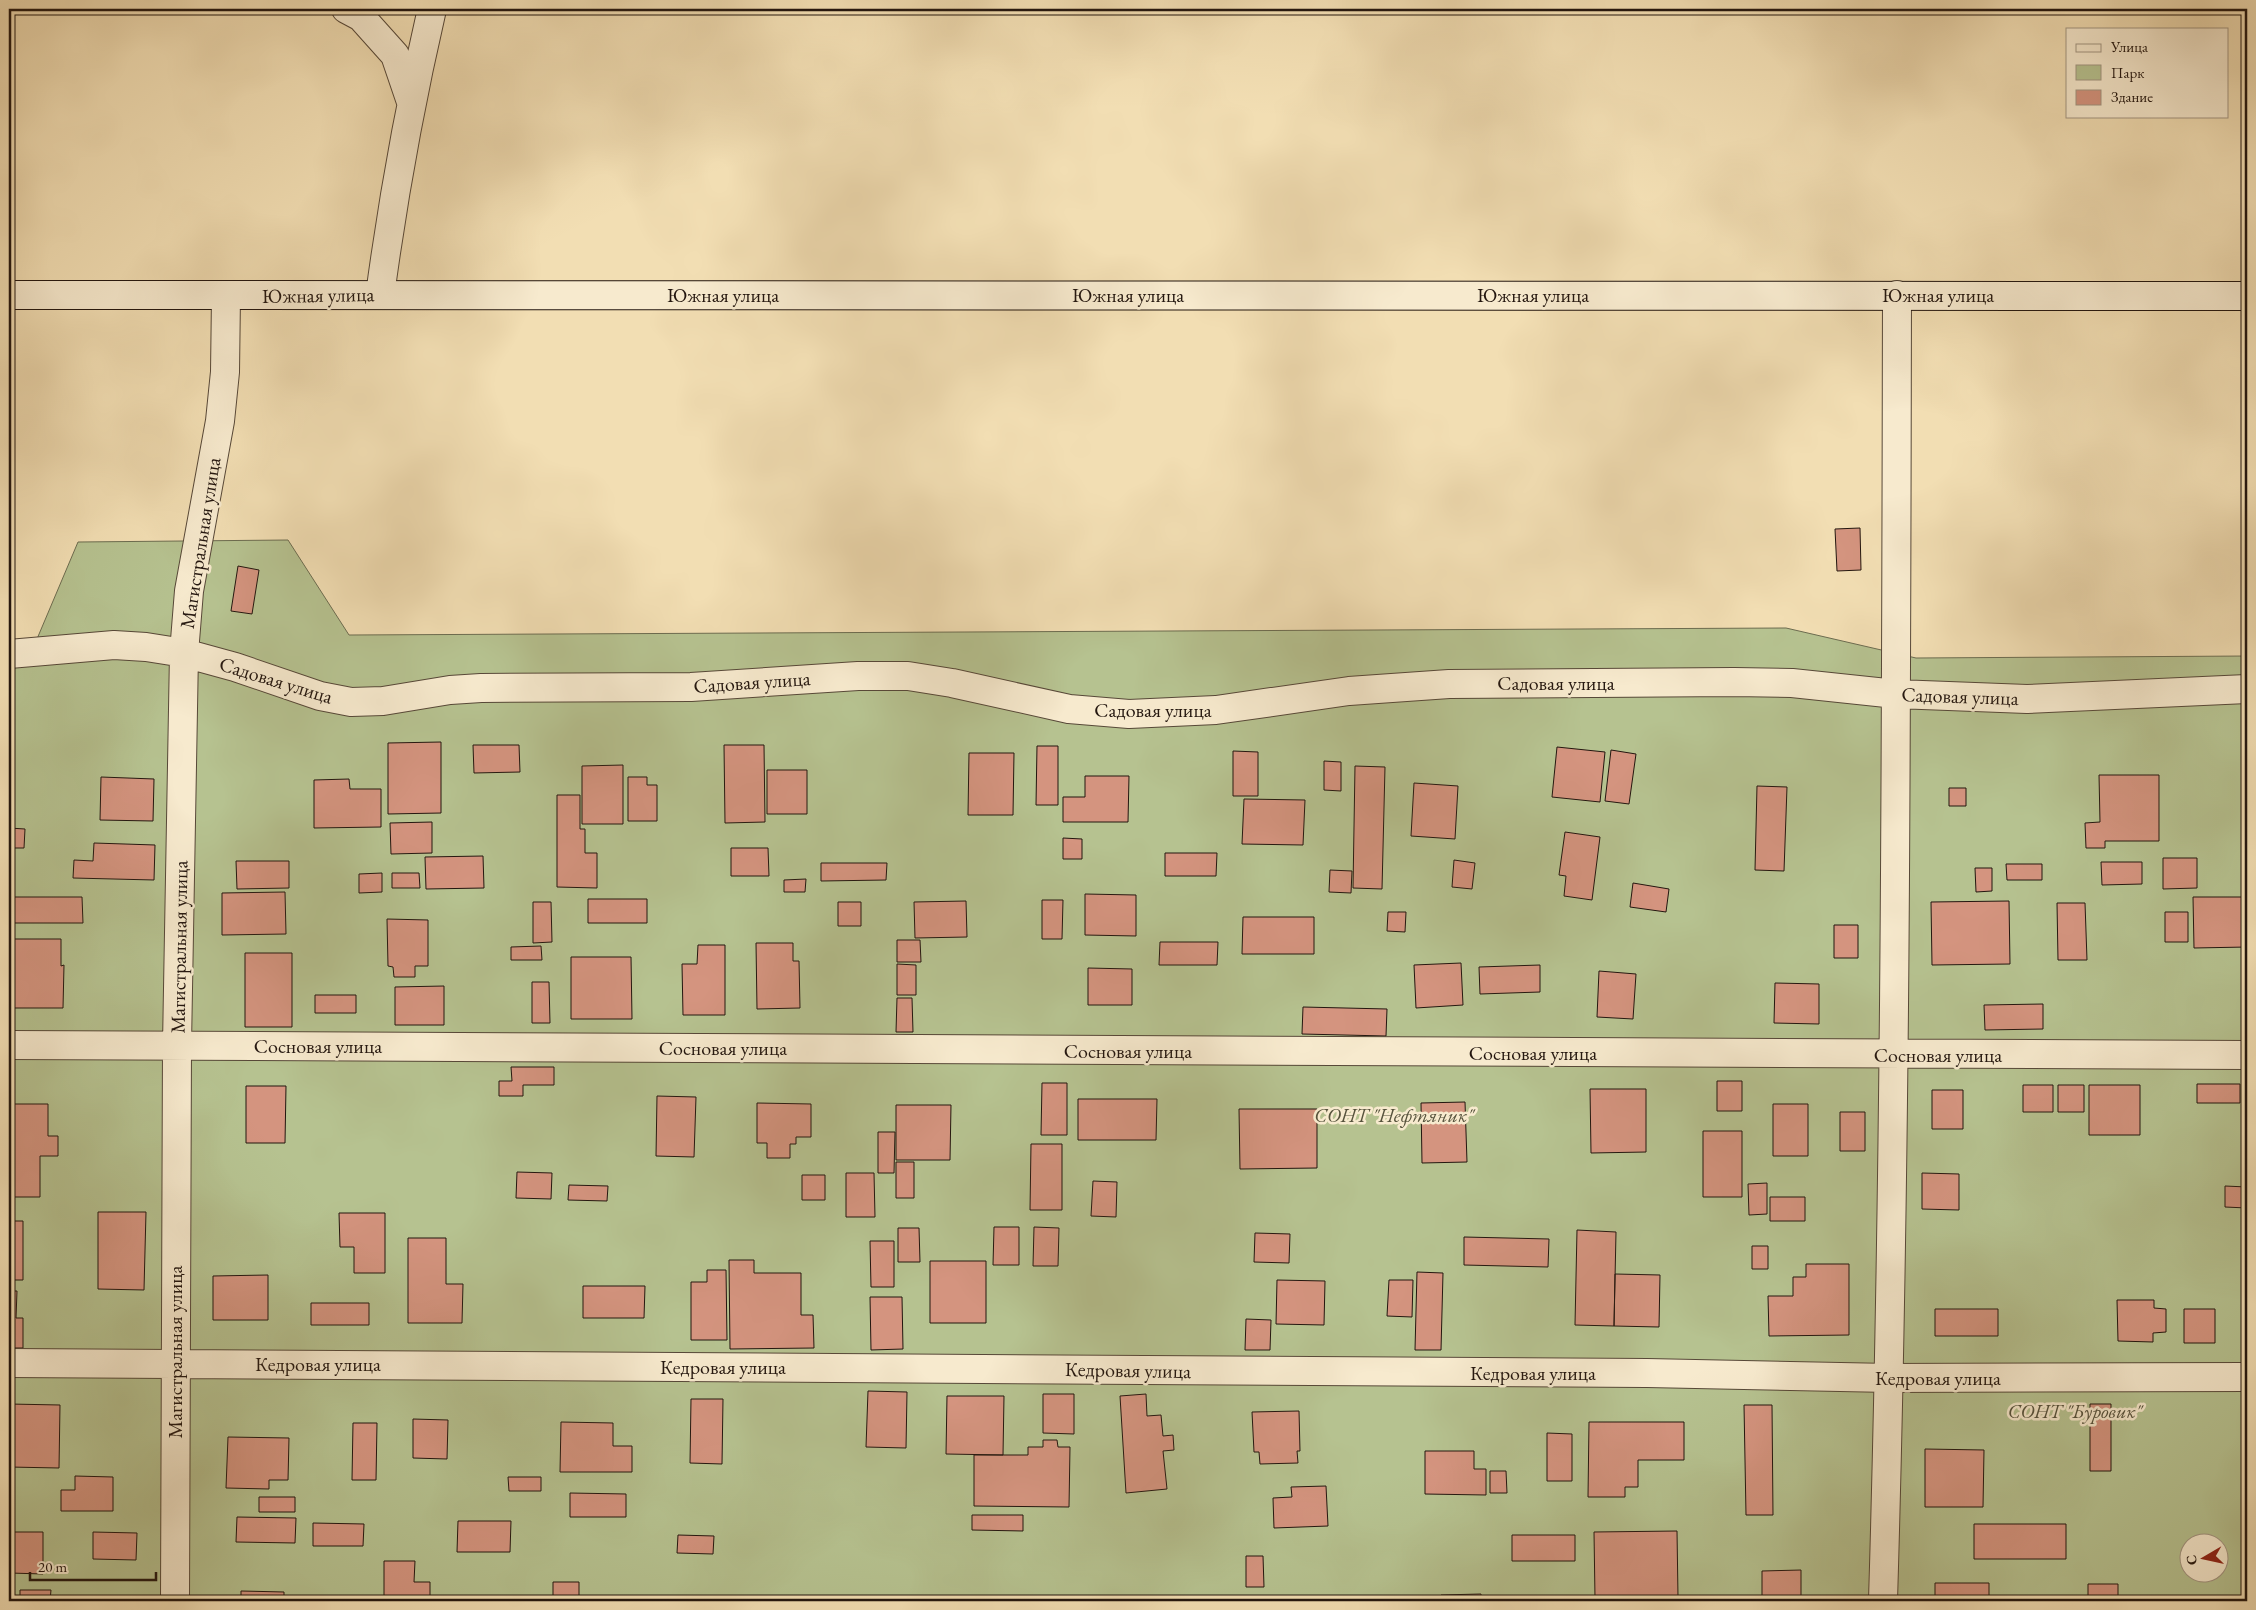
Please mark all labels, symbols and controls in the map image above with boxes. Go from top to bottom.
legend [2066,28,2228,118]
text: Улица [2110,37,2148,56]
text: Парк [2111,63,2144,82]
text: Здание [2111,87,2153,106]
street label: Южная улица [261,281,375,309]
street label: Южная улица [667,282,779,308]
street label: Южная улица [1072,282,1184,308]
street label: Южная улица [1477,282,1589,308]
street label: Южная улица [1882,282,1994,308]
street label: Магистральная улица [174,456,226,630]
street label: Садовая улица [216,650,336,710]
street label: Садовая улица [693,665,811,699]
street label: Садовая улица [1497,670,1615,696]
street label: Садовая улица [1901,681,2019,711]
street label: Садовая улица [1094,697,1212,723]
street label: Магистральная улица [164,860,194,1034]
street label: Сосновая улица [254,1033,382,1059]
street label: Сосновая улица [659,1035,787,1061]
street label: Сосновая улица [1064,1038,1192,1064]
street label: Сосновая улица [1469,1040,1597,1066]
street label: Сосновая улица [1874,1042,2002,1068]
park label: СОНТ "Нефтяник" [1314,1102,1476,1128]
street label: Магистральная улица [162,1265,188,1438]
street label: Кедровая улица [255,1351,381,1377]
street label: Кедровая улица [660,1354,786,1380]
street label: Кедровая улица [1065,1356,1191,1384]
street label: Кедровая улица [1470,1360,1596,1386]
street label: Кедровая улица [1875,1365,2001,1391]
park label: СОНТ "Буровик" [2008,1398,2145,1424]
north arrow [2178,1532,2228,1582]
scale bar [30,1550,156,1582]
text: С [2181,1554,2201,1566]
text: 20 m [38,1557,67,1576]

